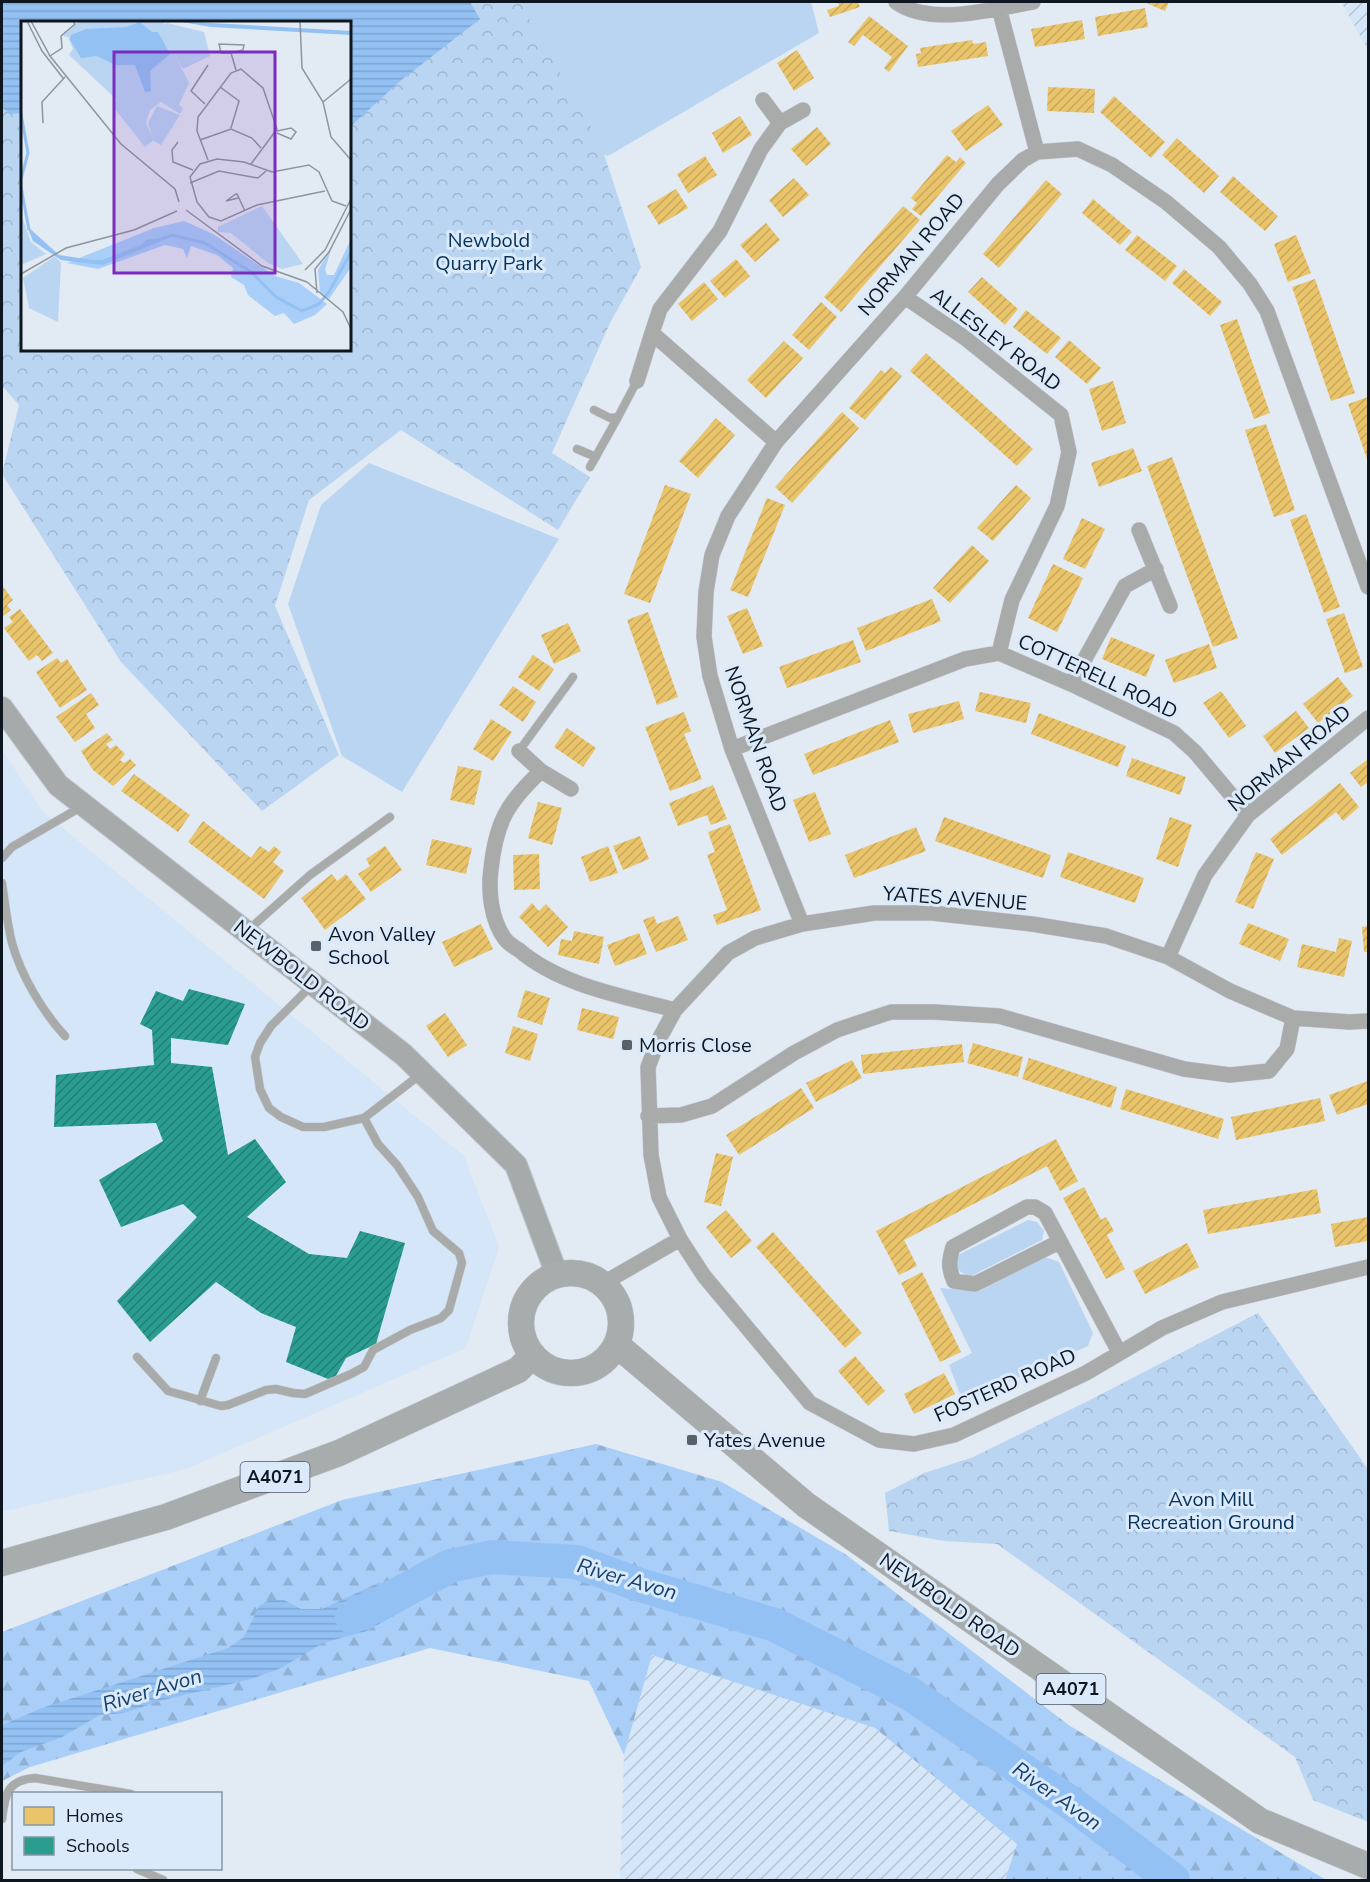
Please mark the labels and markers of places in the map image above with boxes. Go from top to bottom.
place label: Avon Valley School [328,921,436,971]
marker: Avon Valley School [309,939,323,953]
place label: Morris Close [639,1032,752,1059]
marker: Morris Close [620,1038,634,1052]
place label: Yates Avenue [703,1427,825,1454]
marker: Yates Avenue [685,1433,699,1447]

